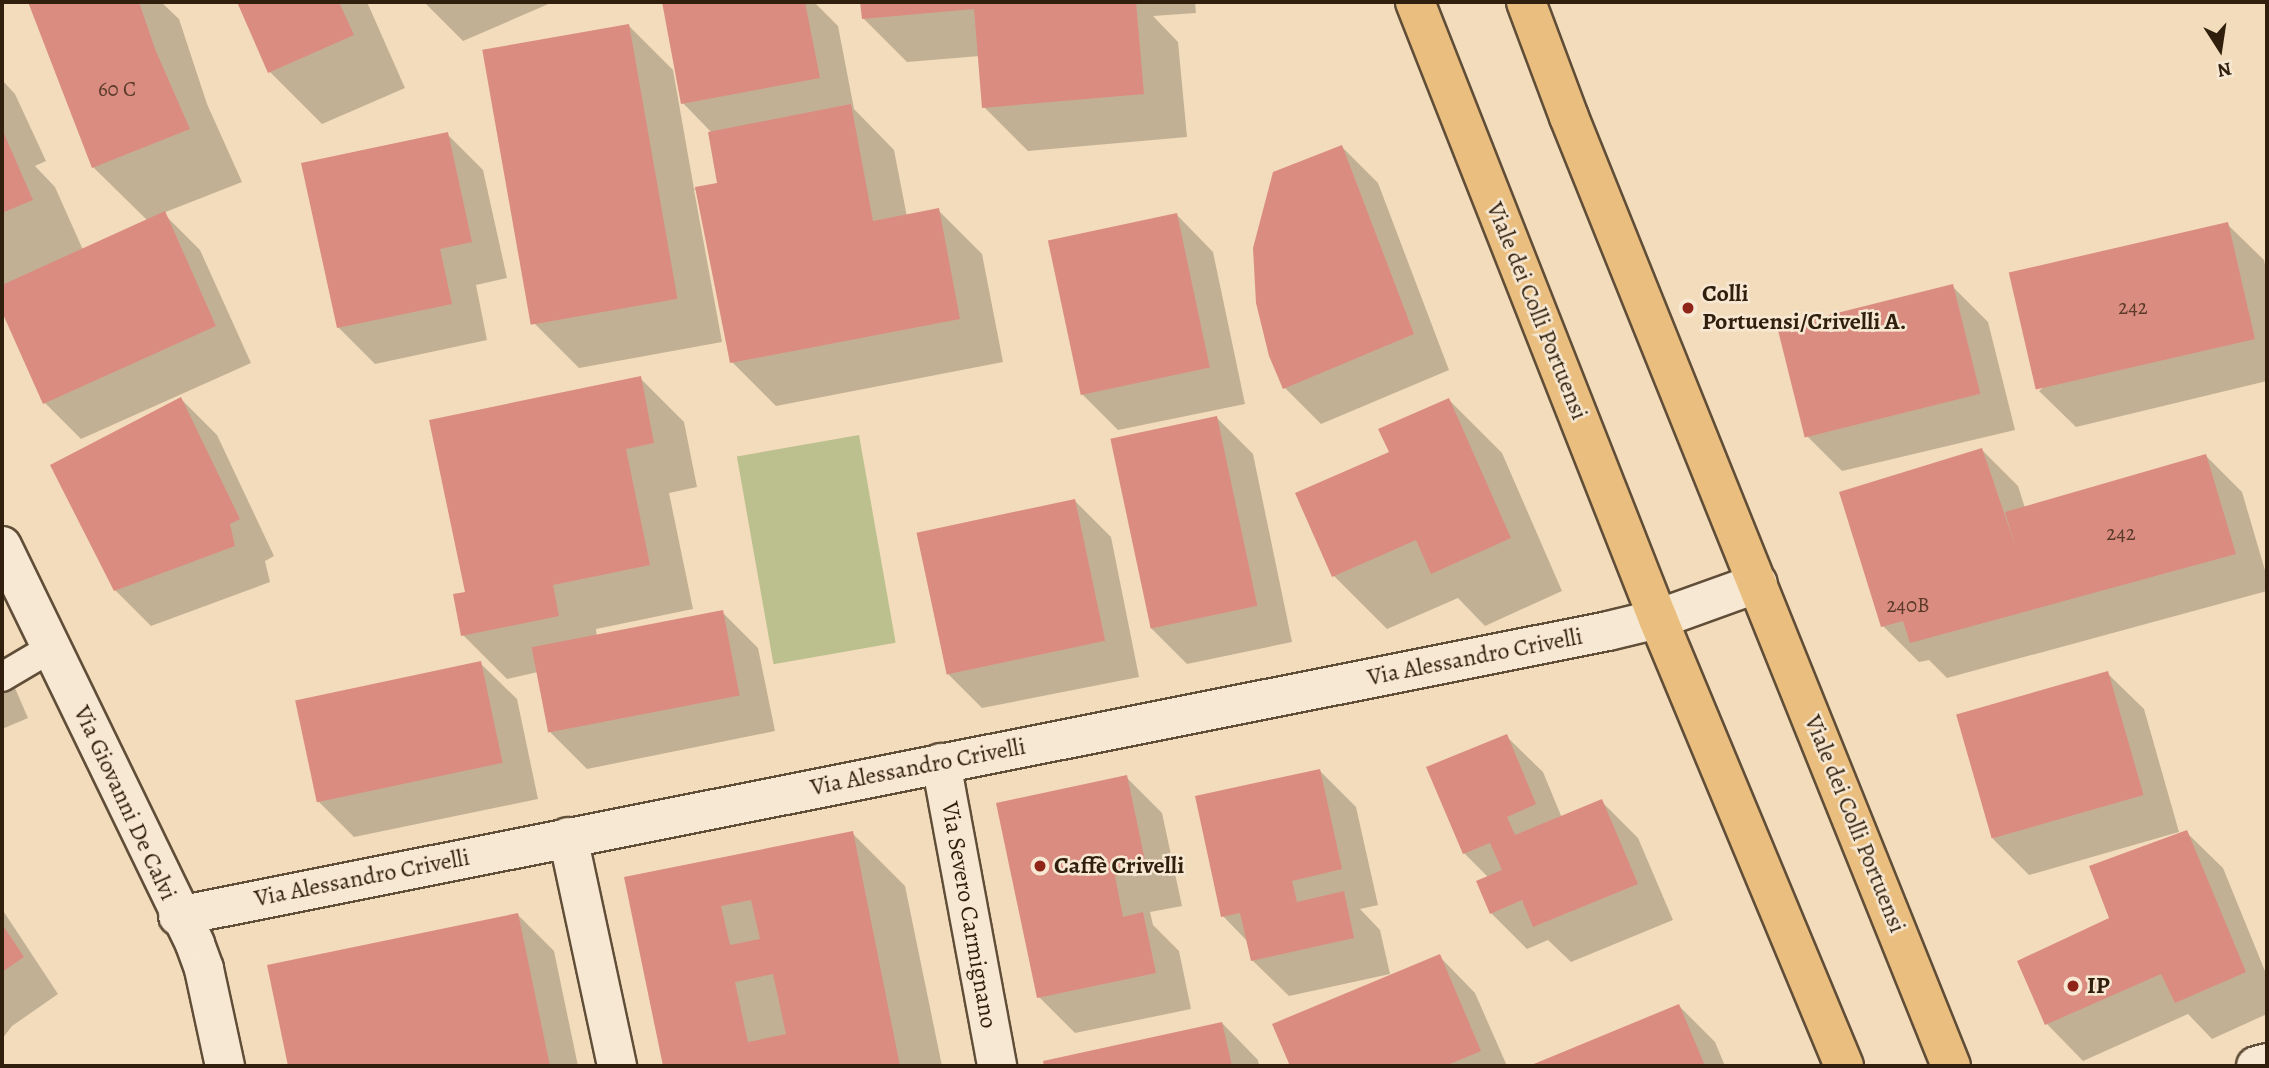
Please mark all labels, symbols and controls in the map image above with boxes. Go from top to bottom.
north arrow [2185,14,2255,84]
text: N [2215,55,2234,84]
house number: 60 C [98,76,136,102]
street label: Viale dei Colli Portuensi [1480,198,1594,424]
place label: Colli Portuensi/Crivelli A. [1702,280,1906,336]
house number: 242 [2118,294,2148,320]
marker: Colli Portuensi/Crivelli A. [1680,300,1696,316]
house number: 242 [2106,520,2136,546]
house number: 240B [1886,592,1930,618]
street label: Via Alessandro Crivelli [1365,622,1585,692]
street label: Via Giovanni De Calvi [67,701,183,905]
street label: Viale dei Colli Portuensi [1798,711,1912,937]
street label: Via Alessandro Crivelli [808,732,1028,802]
street label: Via Severo Carmignano [935,799,1003,1031]
street label: Via Alessandro Crivelli [252,843,472,913]
place label: Caffè Crivelli [1054,852,1184,880]
marker: Caffè Crivelli [1032,858,1048,874]
place label: IP [2087,972,2110,1000]
marker: IP [2065,978,2081,994]

